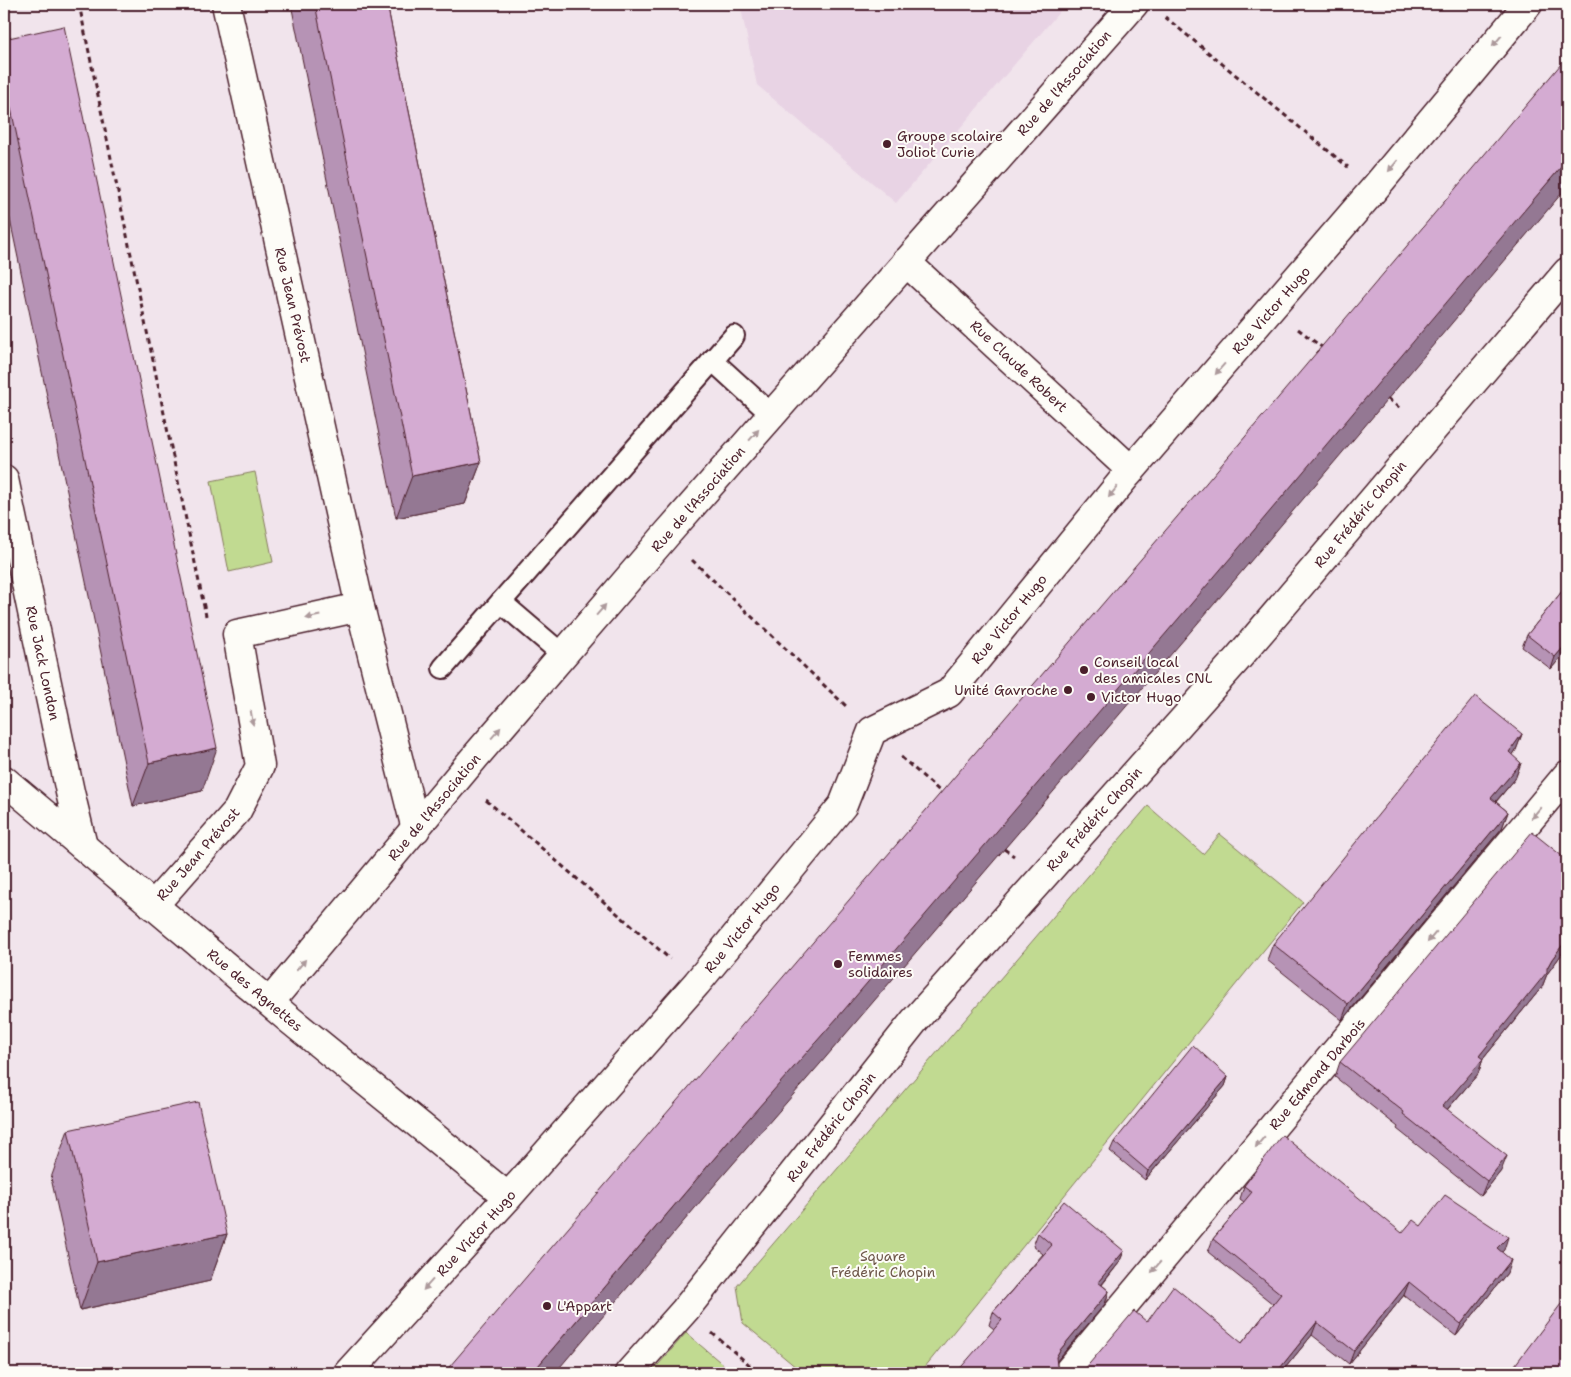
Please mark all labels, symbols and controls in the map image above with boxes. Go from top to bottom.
street label: Rue de l'Association [1013,26,1115,140]
one-way arrow [1492,35,1503,48]
place label: Groupe scolaire Joliot Curie [897,127,1003,161]
marker: Groupe scolaire Joliot Curie [881,138,893,150]
one-way arrow [1388,160,1399,173]
street label: Rue Jean Prévost [271,245,315,365]
street label: Rue Victor Hugo [1228,262,1314,358]
street label: Rue Claude Robert [967,316,1071,416]
one-way arrow [1214,363,1225,376]
one-way arrow [749,428,760,441]
street label: Rue de l'Association [647,442,749,556]
street label: Rue Frédéric Chopin [1310,456,1410,571]
one-way arrow [1108,485,1119,498]
street label: Rue Victor Hugo [967,570,1051,668]
street label: Rue Jack London [22,604,64,722]
one-way arrow [596,604,607,617]
one-way arrow [304,614,320,622]
place label: Conseil local des amicales CNL [1094,653,1213,687]
marker: Conseil local des amicales CNL [1078,664,1090,676]
place label: Unité Gavroche [954,681,1058,699]
marker: Unité Gavroche [1062,684,1074,696]
place label: Victor Hugo [1101,688,1181,706]
marker: Victor Hugo [1085,691,1097,703]
one-way arrow [248,710,256,726]
one-way arrow [490,728,502,740]
street label: Rue de l'Association [384,749,484,864]
street label: Rue Frédéric Chopin [1042,763,1146,875]
street label: Rue Jean Prévost [153,804,243,904]
one-way arrow [1530,806,1542,818]
street label: Rue Victor Hugo [700,879,784,977]
one-way arrow [1426,930,1437,943]
street label: Rue des Agnettes [203,945,307,1035]
place label: Femmes solidaires [848,947,913,981]
marker: Femmes solidaires [832,958,844,970]
one-way arrow [296,959,307,972]
street label: Rue Edmond Darbois [1265,1014,1369,1134]
street label: Rue Frédéric Chopin [783,1068,880,1186]
one-way arrow [1254,1136,1266,1148]
street label: Rue Victor Hugo [432,1186,520,1280]
park label: Square Frédéric Chopin [831,1247,936,1281]
one-way arrow [1150,1260,1161,1273]
one-way arrow [422,1279,434,1291]
place label: L'Appart [557,1297,612,1315]
marker: L'Appart [541,1300,553,1312]

